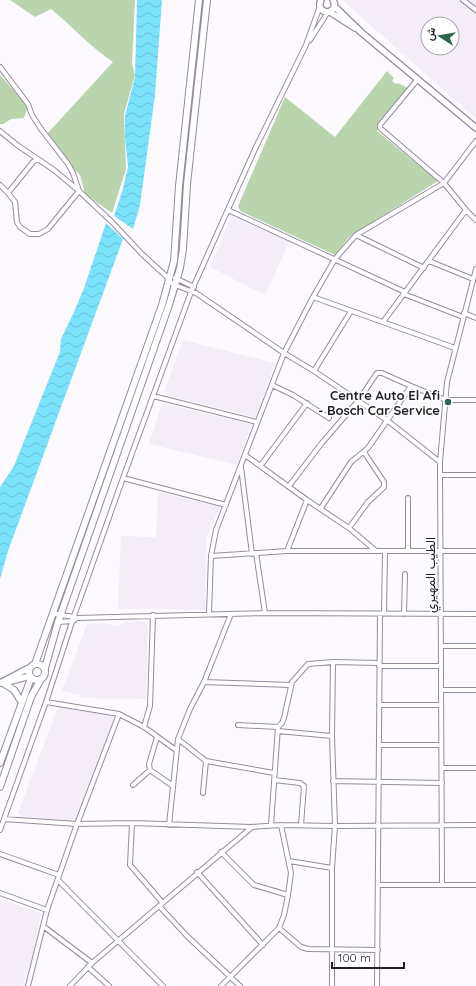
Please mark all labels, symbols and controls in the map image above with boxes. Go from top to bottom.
north arrow [420,16,460,56]
text: ش [422,26,438,42]
place label: Centre Auto El Afi - Bosch Car Service [318,387,440,418]
marker: Centre Auto El Afi - Bosch Car Service [443,397,453,407]
street label: الطيب المهيري [422,537,441,613]
scale bar [332,944,404,970]
text: 100 m [338,950,371,965]

